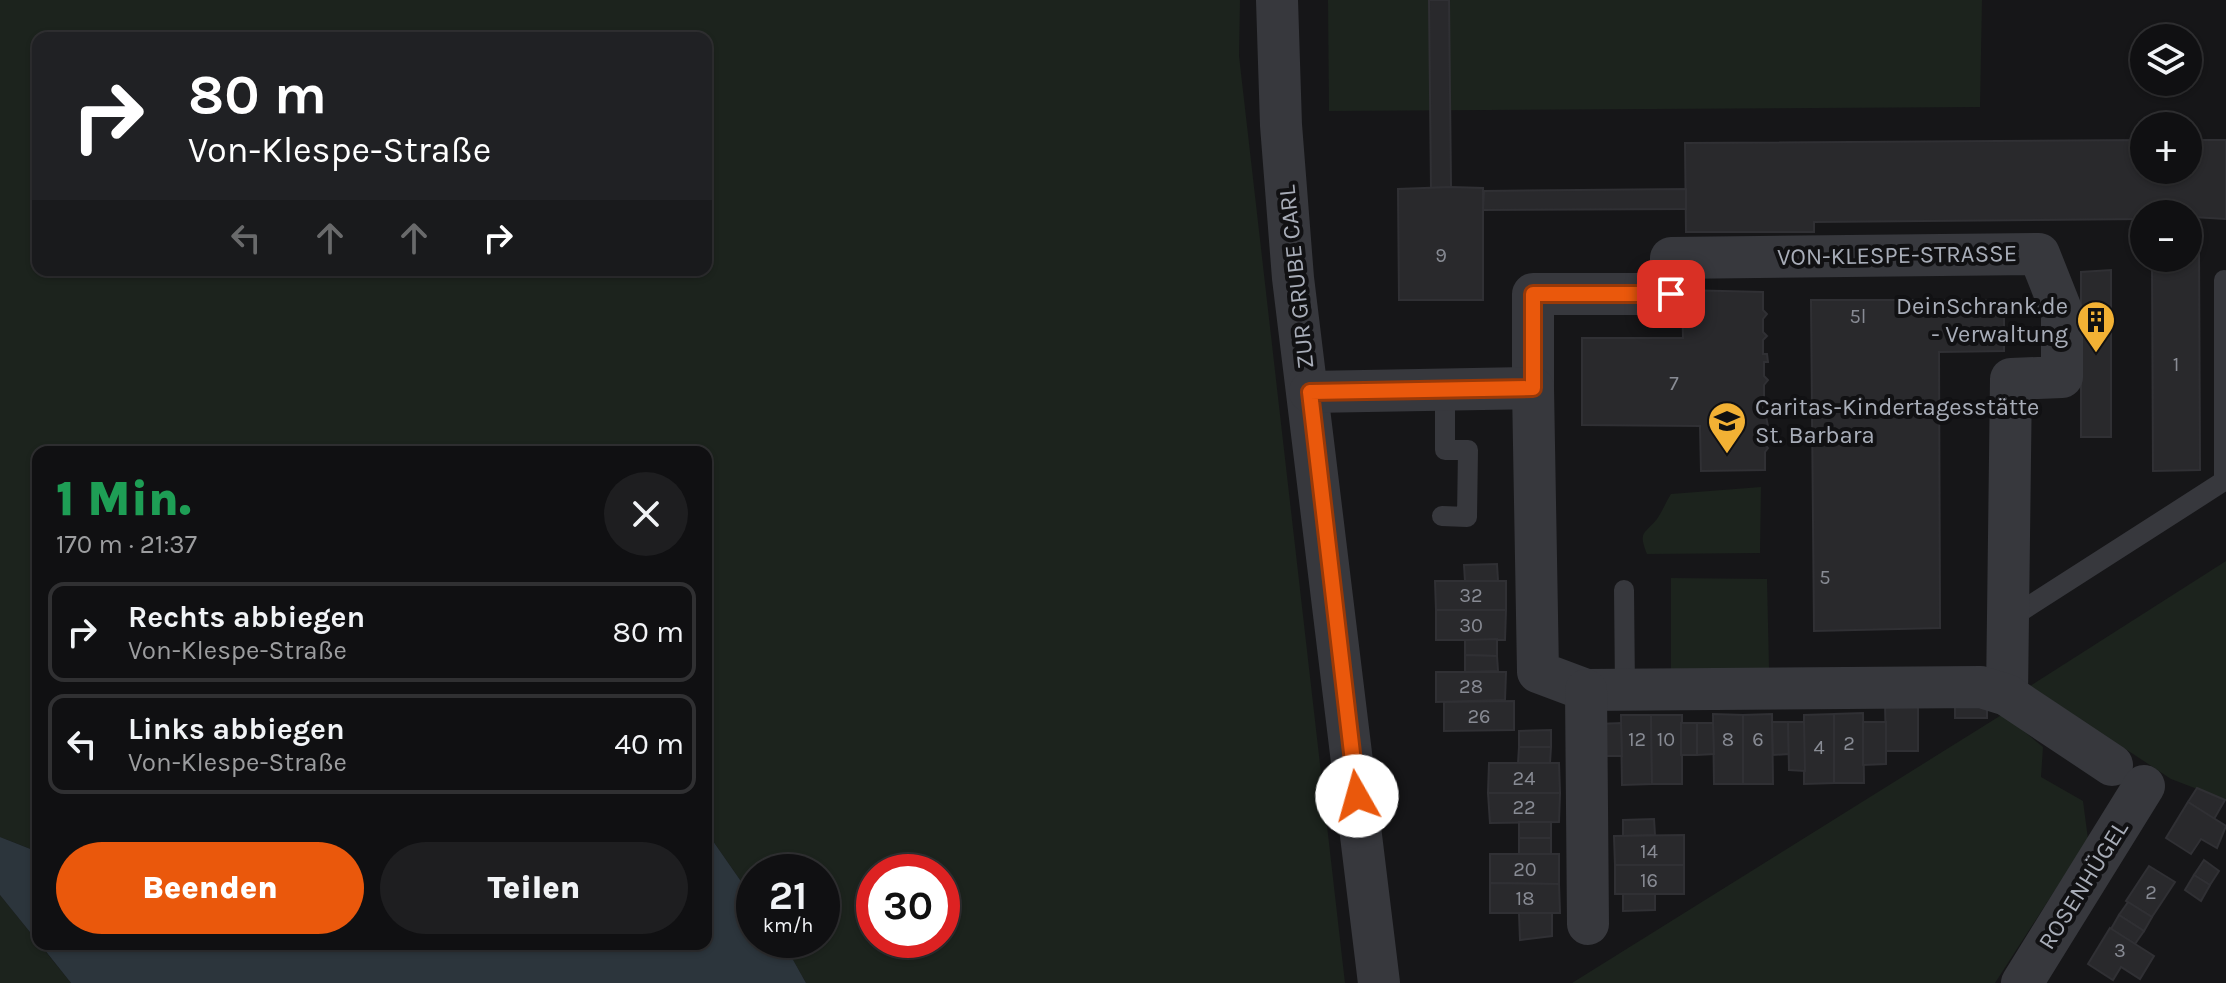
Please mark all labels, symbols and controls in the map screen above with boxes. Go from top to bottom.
map controls [2130,24,2202,272]
button: layers [2130,24,2202,96]
text: 80 m [188,62,327,127]
icon: right [56,64,160,168]
button: + [2130,112,2202,184]
text: Von-Klespe-Straße [188,129,491,171]
street label: ZUR GRUBE CARL [1272,183,1320,370]
button: − [2130,200,2202,272]
icon: left [224,216,268,260]
icon: ahead [308,216,352,260]
icon: ahead [392,216,436,260]
icon: right [476,216,520,260]
street label: VON-KLESPE-STRASSE [1777,239,2017,271]
house number: 9 [1435,244,1447,267]
pin [1637,260,1705,328]
icon: arrive [1649,272,1693,316]
place label: DeinSchrank.de - Verwaltung [1896,292,2068,348]
building icon: DeinSchrank.de - Verwaltung [2075,299,2117,354]
house number: 5l [1850,305,1866,328]
house number: 1 [2173,353,2179,376]
house number: 7 [1669,372,1679,395]
place label: Caritas-Kindertagesstätte St. Barbara [1755,393,2039,449]
school or university icon: Caritas-Kindertagesstätte St. Barbara [1706,400,1748,455]
text: 1 Min. [56,471,191,527]
button: close [604,472,688,556]
text: 170 m · 21:37 [56,529,197,560]
house number: 5 [1819,566,1831,589]
house number: 32 [1459,584,1483,607]
text: Rechts abbiegen [128,599,365,635]
icon: right [60,610,104,654]
text: 80 m [613,614,684,650]
house number: 30 [1459,614,1483,637]
text: Von-Klespe-Straße [128,635,347,666]
house number: 28 [1459,675,1483,698]
house number: 26 [1467,705,1491,728]
text: Links abbiegen [128,711,345,747]
icon: left [60,722,104,766]
text: 40 m [614,726,684,762]
house number: 12 [1628,728,1646,751]
house number: 10 [1657,728,1675,751]
house number: 8 [1722,728,1734,751]
house number: 6 [1752,728,1764,751]
house number: 2 [1843,732,1855,755]
house number: 4 [1813,736,1825,759]
text: Von-Klespe-Straße [128,747,347,778]
position arrow [1315,754,1399,838]
house number: 24 [1513,767,1535,790]
house number: 22 [1512,796,1536,819]
street label: ROSENHÜGEL [2032,815,2134,955]
house number: 14 [1640,840,1658,863]
button: Beenden [56,842,364,934]
button: Teilen [380,842,688,934]
speed limit sign: 30 [856,854,960,958]
house number: 20 [1513,858,1537,881]
house number: 16 [1640,869,1658,892]
text: 21 [769,872,807,919]
house number: 2 [2145,881,2157,904]
house number: 18 [1516,887,1534,910]
text: km/h [763,914,813,937]
house number: 3 [2114,939,2126,962]

